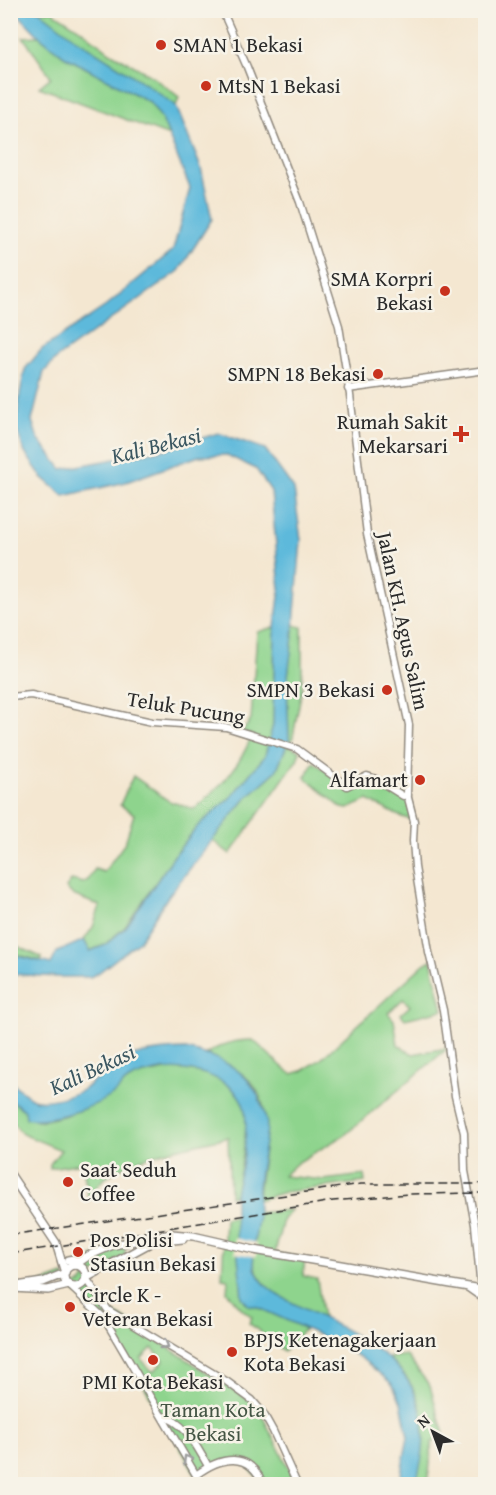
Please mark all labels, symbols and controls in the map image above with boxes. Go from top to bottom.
place label: SMAN 1 Bekasi [173,29,303,60]
marker: SMAN 1 Bekasi [154,38,168,52]
place label: MtsN 1 Bekasi [218,70,341,101]
marker: MtsN 1 Bekasi [199,79,213,93]
place label: SMA Korpri Bekasi [330,263,433,318]
marker: SMA Korpri Bekasi [438,284,452,298]
place label: SMPN 18 Bekasi [227,358,366,389]
marker: SMPN 18 Bekasi [371,367,385,381]
place label: Rumah Sakit Mekarsari [337,406,449,461]
water label: Kali Bekasi [107,418,205,472]
marker: Rumah Sakit Mekarsari [452,425,470,443]
street label: Jalan KH. Agus Salim [369,526,438,713]
place label: SMPN 3 Bekasi [247,674,375,705]
street label: Teluk Pucung [125,683,248,732]
marker: SMPN 3 Bekasi [380,683,394,697]
place label: Alfamart [330,764,409,795]
marker: Alfamart [413,773,427,787]
water label: Kali Bekasi [43,1035,141,1103]
place label: Saat Seduh Coffee [80,1154,177,1209]
marker: Saat Seduh Coffee [61,1175,75,1189]
place label: Pos Polisi Stasiun Bekasi [90,1224,216,1279]
marker: Pos Polisi Stasiun Bekasi [71,1245,85,1259]
place label: Circle K - Veteran Bekasi [82,1279,213,1334]
marker: Circle K - Veteran Bekasi [63,1300,77,1314]
place label: BPJS Ketenagakerjaan Kota Bekasi [244,1324,437,1379]
one-way arrow [159,1337,170,1349]
marker: BPJS Ketenagakerjaan Kota Bekasi [225,1345,239,1359]
marker: PMI Kota Bekasi [146,1353,160,1367]
place label: PMI Kota Bekasi [82,1366,224,1397]
park label: Taman Kota Bekasi [161,1394,266,1449]
north arrow [403,1402,463,1462]
text: N [411,1408,435,1433]
one-way arrow [183,1455,195,1465]

